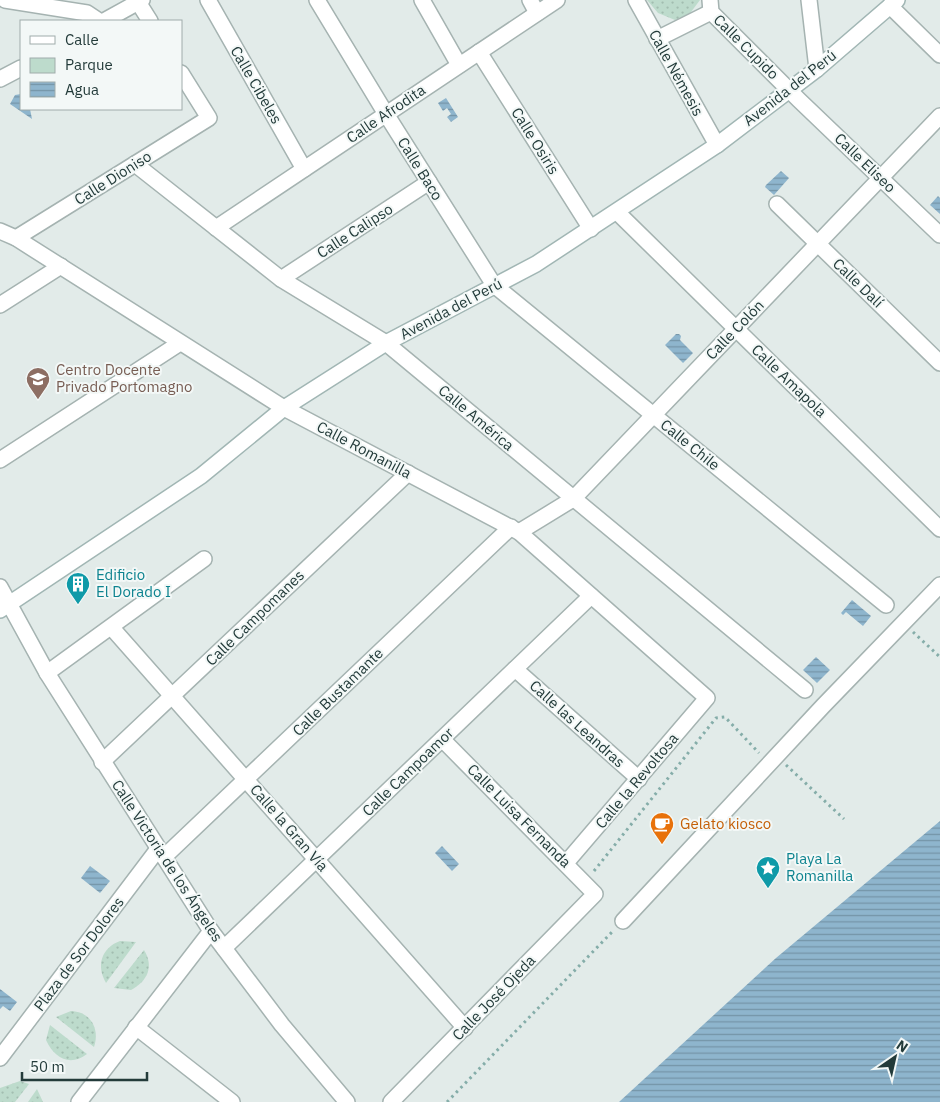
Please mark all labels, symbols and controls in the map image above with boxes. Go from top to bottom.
street label: Calle Cupido [710,10,783,83]
legend [20,20,182,110]
street label: Calle Némesis [645,26,708,119]
text: Calle [65,30,99,49]
street label: Calle Cibeles [227,42,286,127]
street label: Avenida del Perú [739,45,840,130]
text: Parque [65,55,113,74]
text: Agua [65,80,99,99]
street label: Calle Afrodita [343,80,429,147]
street label: Calle Osiris [507,104,563,178]
street label: Calle Eliseo [831,129,900,196]
street label: Calle Baco [394,134,447,204]
street label: Calle Dioniso [71,146,155,209]
street label: Calle Calipso [313,199,396,262]
street label: Calle Dalí [829,254,888,312]
street label: Avenida del Perú [396,274,505,343]
street label: Calle Colón [701,296,768,364]
street label: Calle Amapola [748,340,831,421]
place label: Centro Docente Privado Portomagno [56,360,192,396]
school or university icon: Centro Docente Privado Portomagno [25,366,51,400]
street label: Calle América [435,380,518,455]
street label: Calle Chile [657,415,724,474]
street label: Calle Romanilla [314,417,415,482]
place label: Edificio El Dorado I [96,565,171,601]
street label: Calle Campomanes [201,566,308,670]
building icon: Edificio El Dorado I [65,571,91,605]
street label: Calle Bustamante [288,643,387,740]
street label: Calle las Leandras [526,676,629,771]
street label: Calle Campoamor [358,723,458,820]
street label: Calle la Revoltosa [591,729,682,832]
street label: Calle Luisa Fernanda [463,760,575,872]
street label: Calle Victoria de los Ángeles [108,776,227,945]
street label: Calle la Gran Vía [246,780,333,875]
cafe icon: Gelato kiosco [649,811,675,845]
place label: Gelato kiosco [680,814,771,833]
place label: Playa La Romanilla [786,849,853,885]
place icon: Playa La Romanilla [755,855,781,889]
street label: Plaza de Sor Dolores [29,893,128,1015]
street label: Calle José Ojeda [448,951,539,1044]
north arrow [870,1032,920,1082]
text: N [893,1036,912,1057]
scale bar [22,1050,148,1082]
text: 50 m [30,1057,65,1076]

